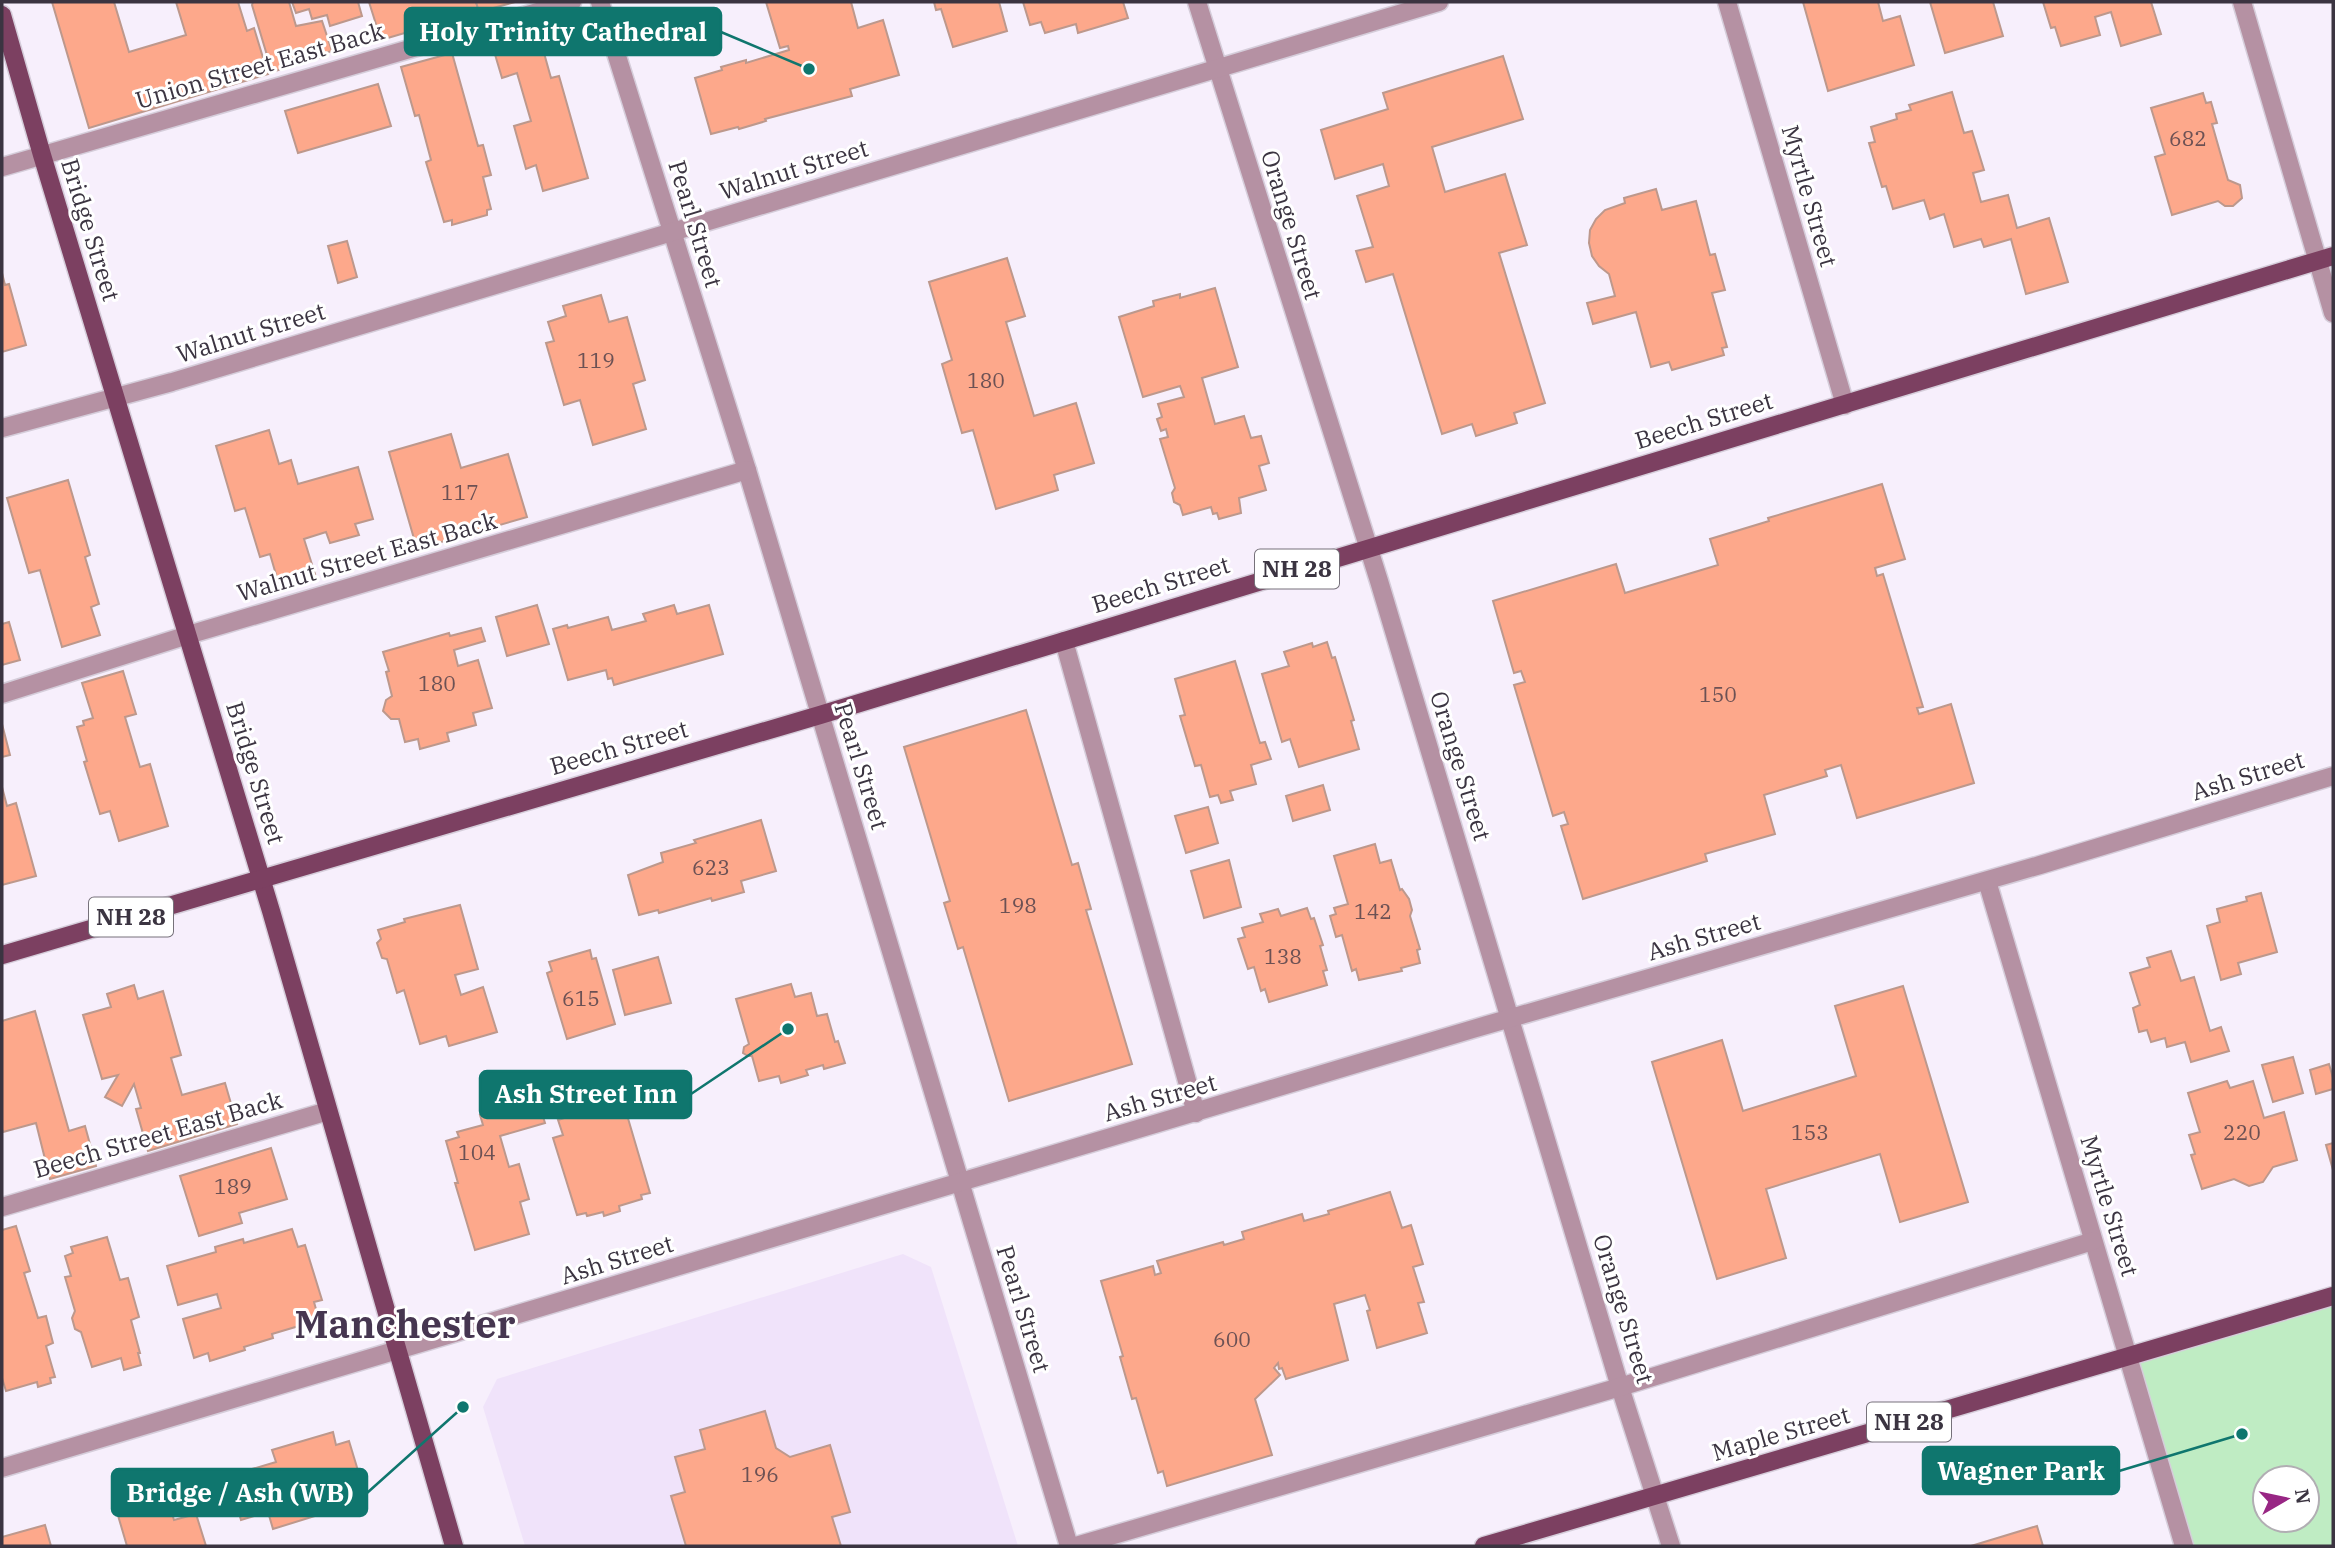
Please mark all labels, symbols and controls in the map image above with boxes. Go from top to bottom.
callout: Holy Trinity Cathedral [405,8,721,55]
street label: Union Street East Back [131,14,388,116]
text: Holy Trinity Cathedral [419,14,707,48]
street label: Myrtle Street [1774,121,1845,270]
house number: 682 [2169,124,2207,152]
street label: Walnut Street [716,131,872,207]
street label: Orange Street [1254,146,1330,304]
street label: Bridge Street [54,154,128,305]
street label: Pearl Street [661,156,730,291]
street label: Walnut Street [173,294,329,370]
house number: 119 [577,346,615,374]
house number: 180 [967,366,1005,394]
street label: Beech Street [1631,384,1776,456]
house number: 117 [441,478,479,506]
street label: Walnut Street East Back [233,504,500,608]
street label: Beech Street [1088,548,1233,620]
road number: NH 28 [1255,550,1339,589]
house number: 180 [418,669,456,697]
house number: 150 [1699,680,1737,708]
street label: Orange Street [1423,687,1499,845]
street label: Bridge Street [219,697,293,848]
street label: Pearl Street [827,698,896,833]
street label: Beech Street [546,712,691,782]
street label: Ash Street [2187,743,2308,807]
house number: 623 [692,853,730,881]
house number: 198 [999,891,1037,919]
house number: 142 [1354,897,1392,925]
road number: NH 28 [89,898,173,936]
street label: Ash Street [1643,905,1764,967]
house number: 138 [1264,942,1302,970]
house number: 615 [562,984,600,1012]
street label: Ash Street [1099,1066,1220,1128]
callout: Ash Street Inn [480,1071,691,1118]
text: Ash Street Inn [495,1076,677,1110]
street label: Beech Street East Back [30,1083,286,1185]
house number: 153 [1791,1118,1829,1146]
house number: 220 [2223,1118,2261,1146]
street label: Myrtle Street [2073,1131,2147,1280]
house number: 104 [458,1138,496,1166]
house number: 189 [214,1172,252,1200]
street label: Ash Street [556,1227,677,1291]
street label: Orange Street [1586,1230,1662,1388]
street label: Pearl Street [989,1241,1058,1376]
district label: Manchester [295,1299,516,1348]
house number: 600 [1213,1325,1251,1353]
street label: Maple Street [1708,1398,1853,1468]
road number: NH 28 [1867,1402,1951,1442]
callout: Wagner Park [1923,1447,2119,1494]
text: Wagner Park [1937,1453,2105,1487]
house number: 196 [741,1460,779,1488]
north arrow [2251,1464,2321,1534]
callout: Bridge / Ash (WB) [112,1469,367,1516]
text: Bridge / Ash (WB) [126,1475,354,1509]
text: N [2290,1487,2316,1506]

